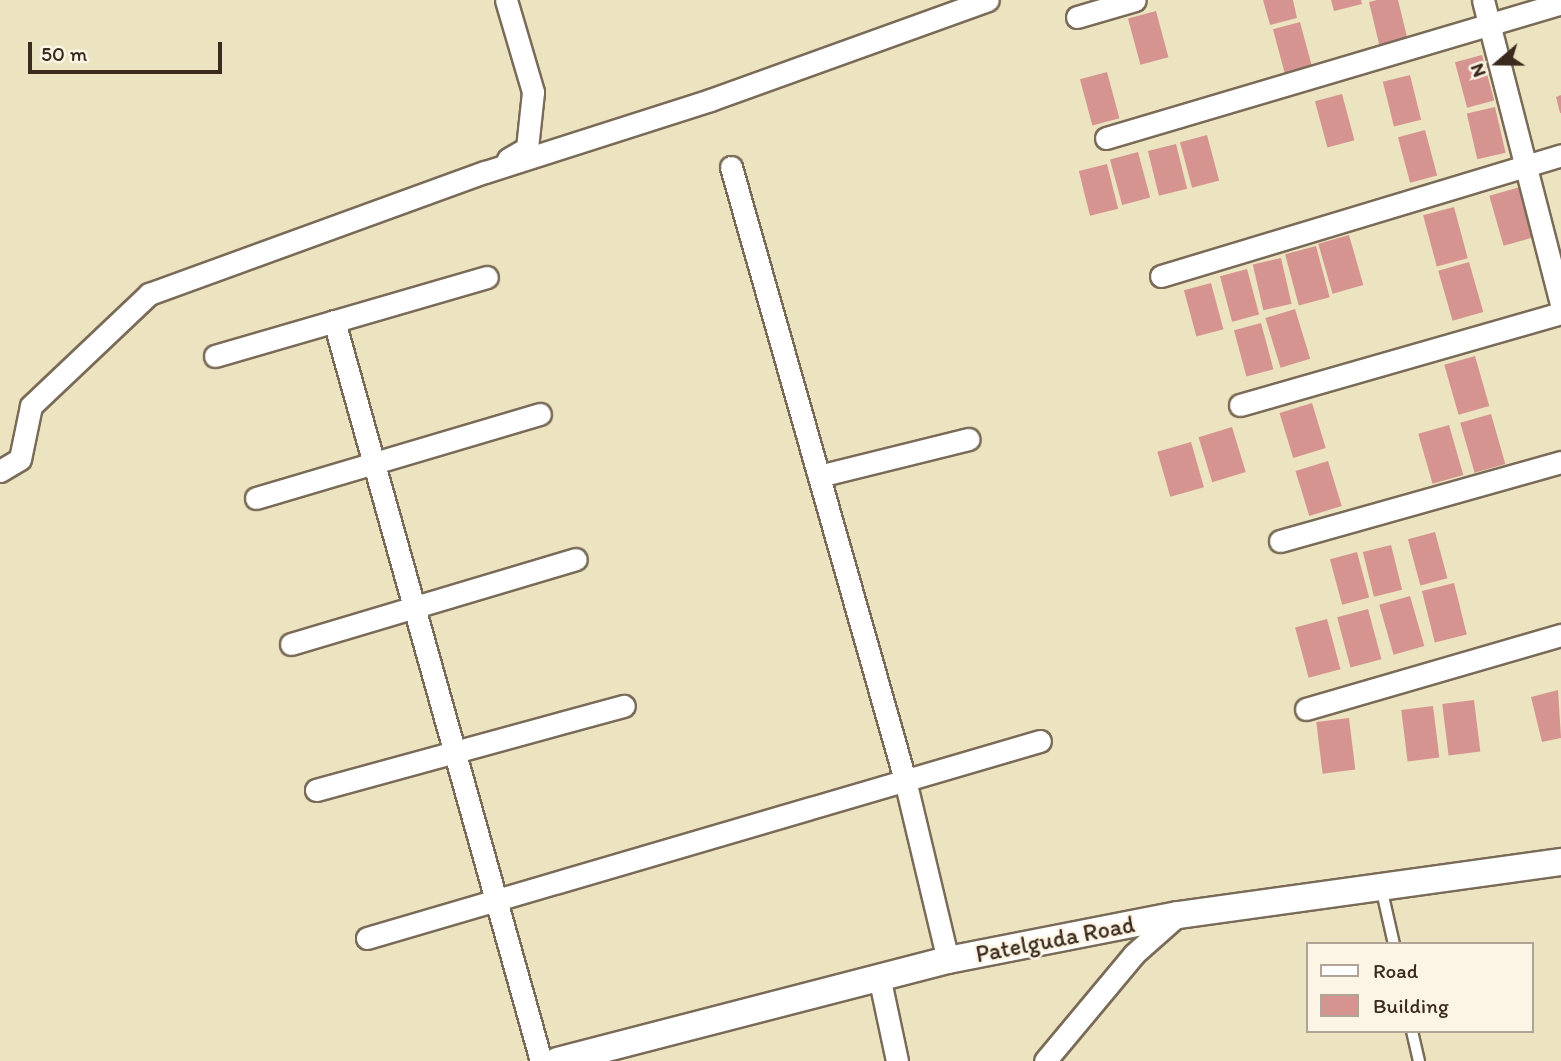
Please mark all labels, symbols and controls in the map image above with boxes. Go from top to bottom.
scale bar [32,28,226,72]
north arrow [1463,28,1533,98]
text: 50 m [41,41,87,66]
text: N [1465,60,1491,80]
street label: Patelguda Road [973,910,1137,968]
legend [1306,942,1533,1033]
text: Road [1373,958,1418,983]
text: Building [1373,993,1449,1018]

